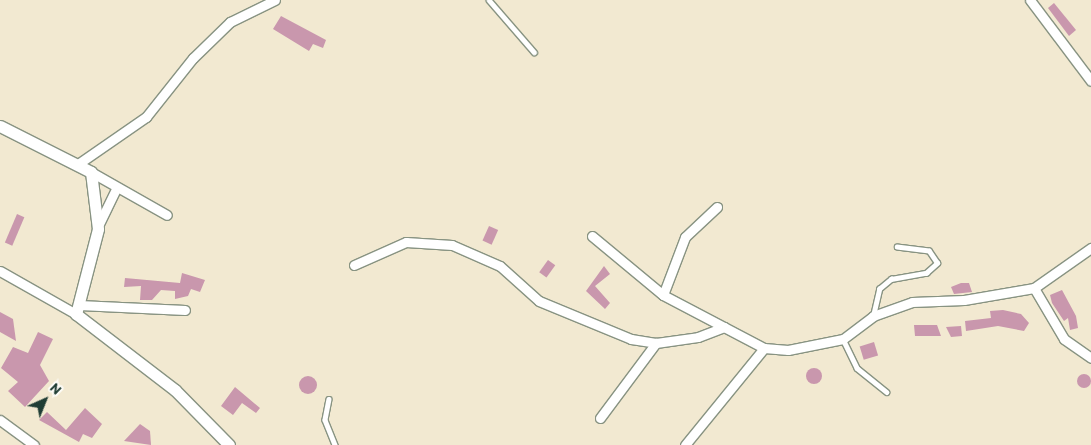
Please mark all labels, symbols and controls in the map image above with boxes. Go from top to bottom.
north arrow [20,375,70,425]
text: N [46,379,65,398]

